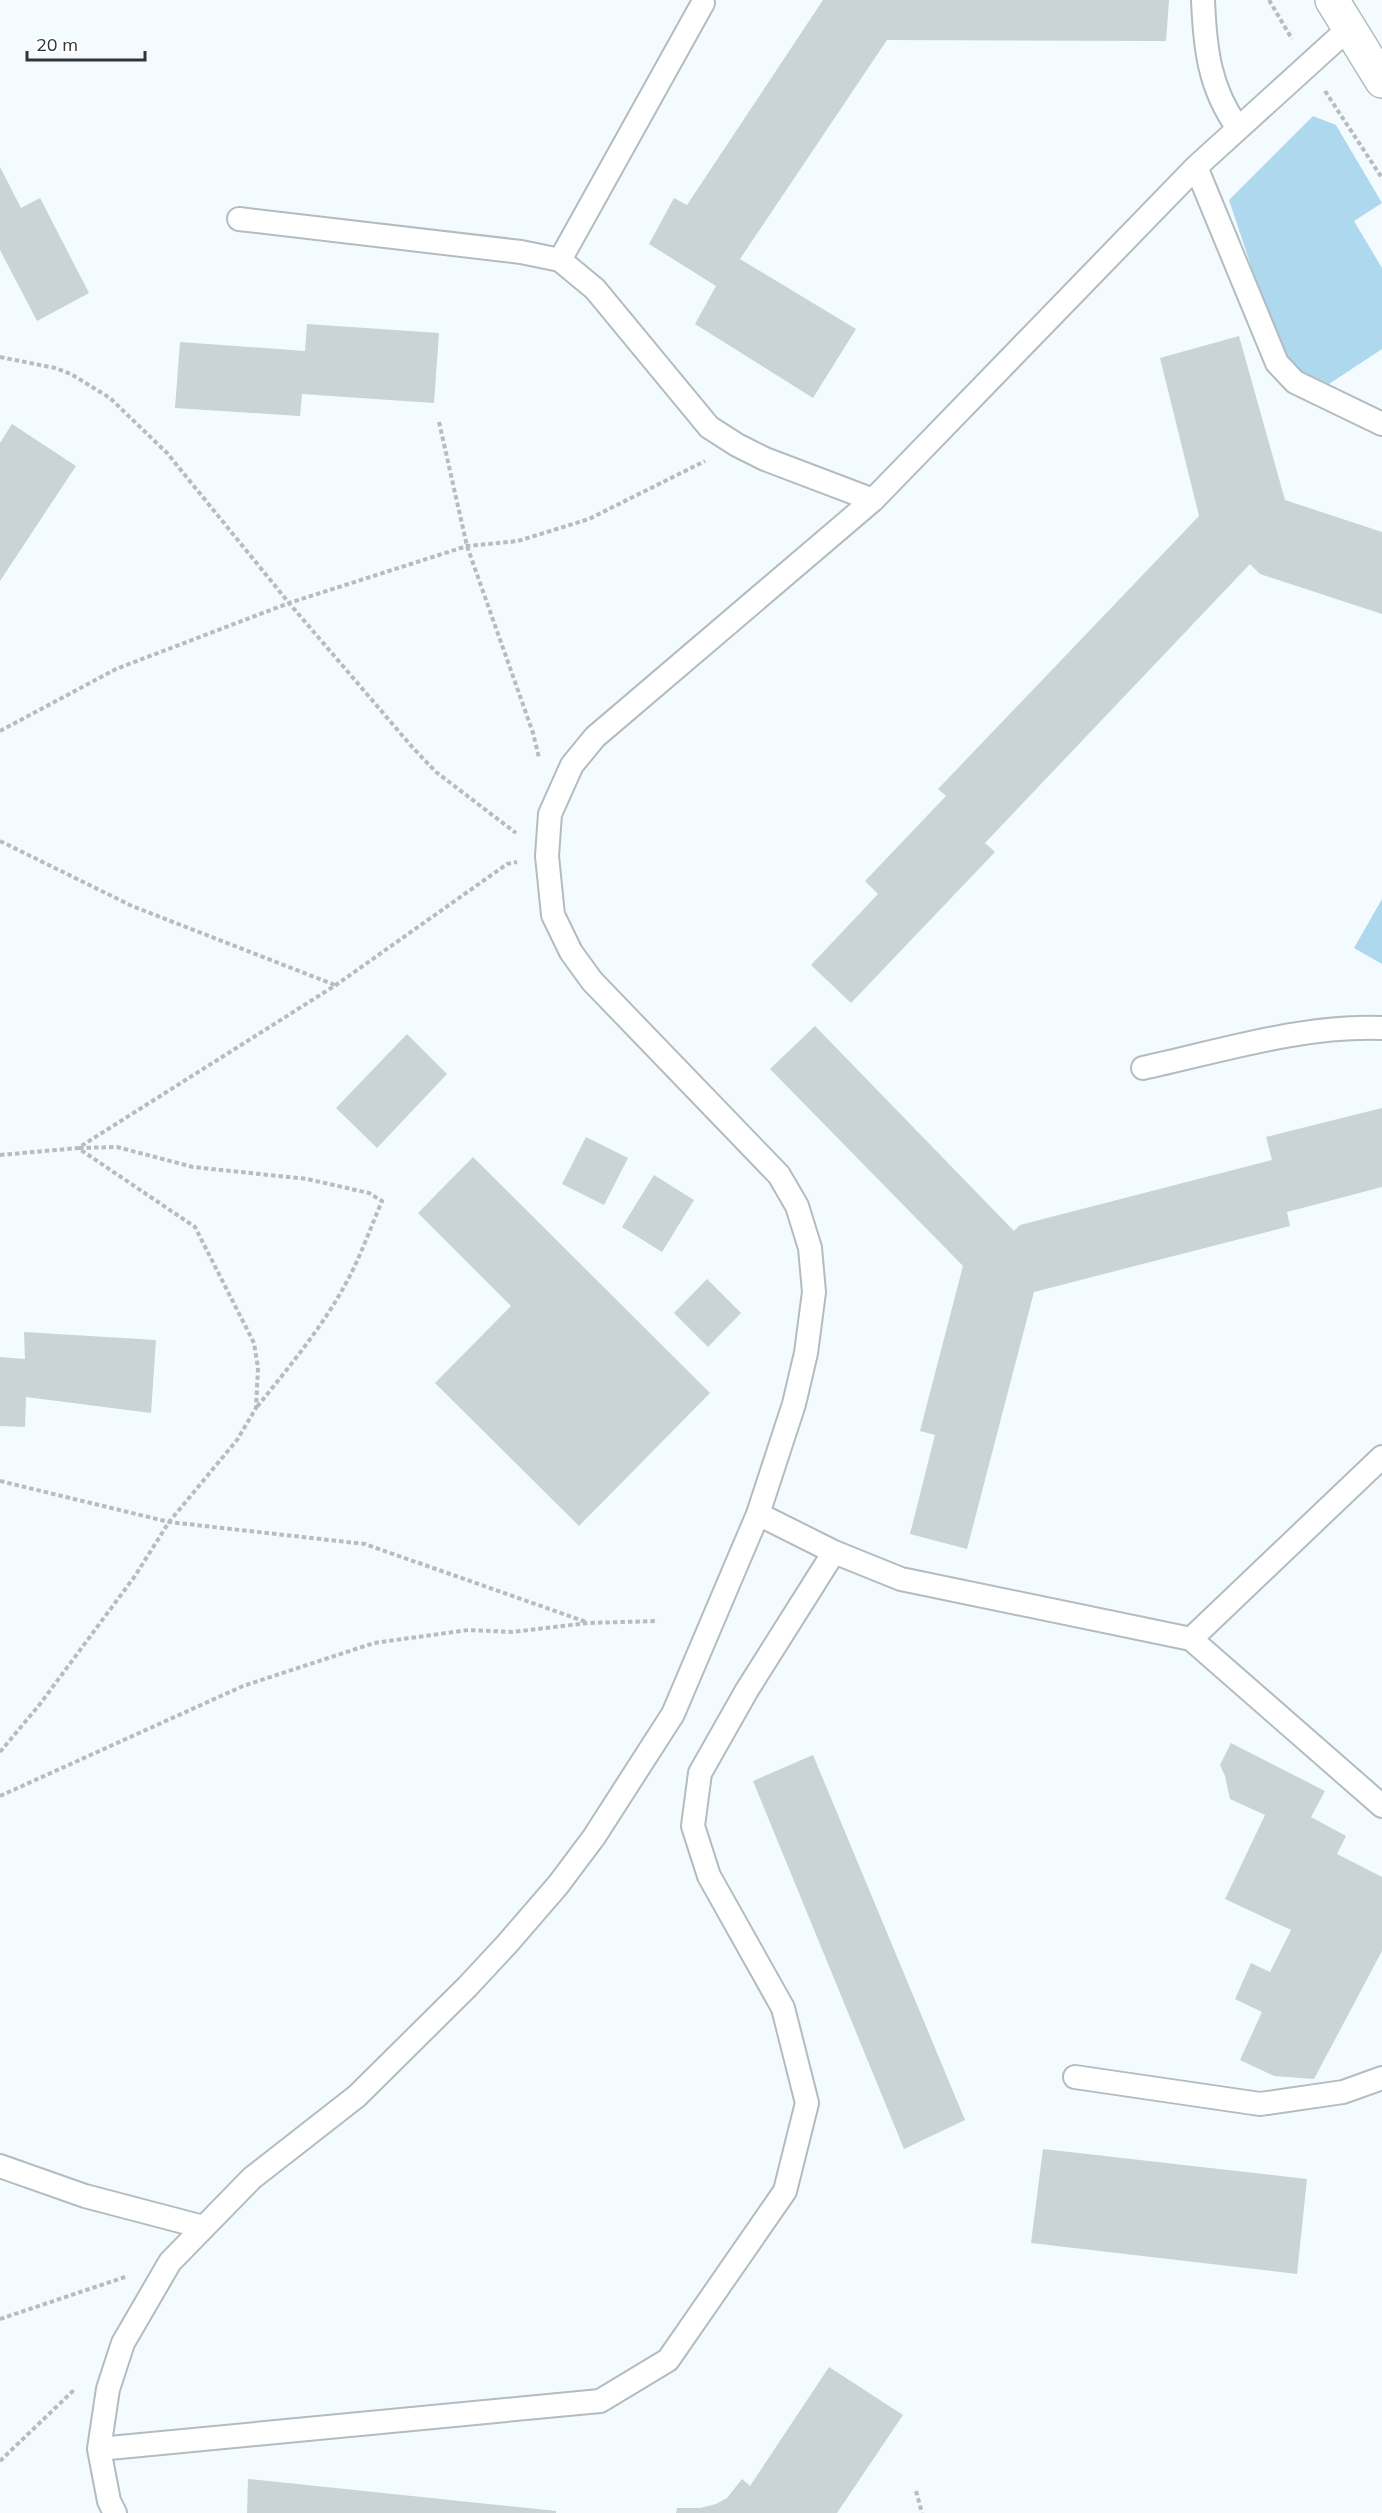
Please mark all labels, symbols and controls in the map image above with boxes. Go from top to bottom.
scale bar [27,24,146,62]
text: 20 m [36,33,78,56]

